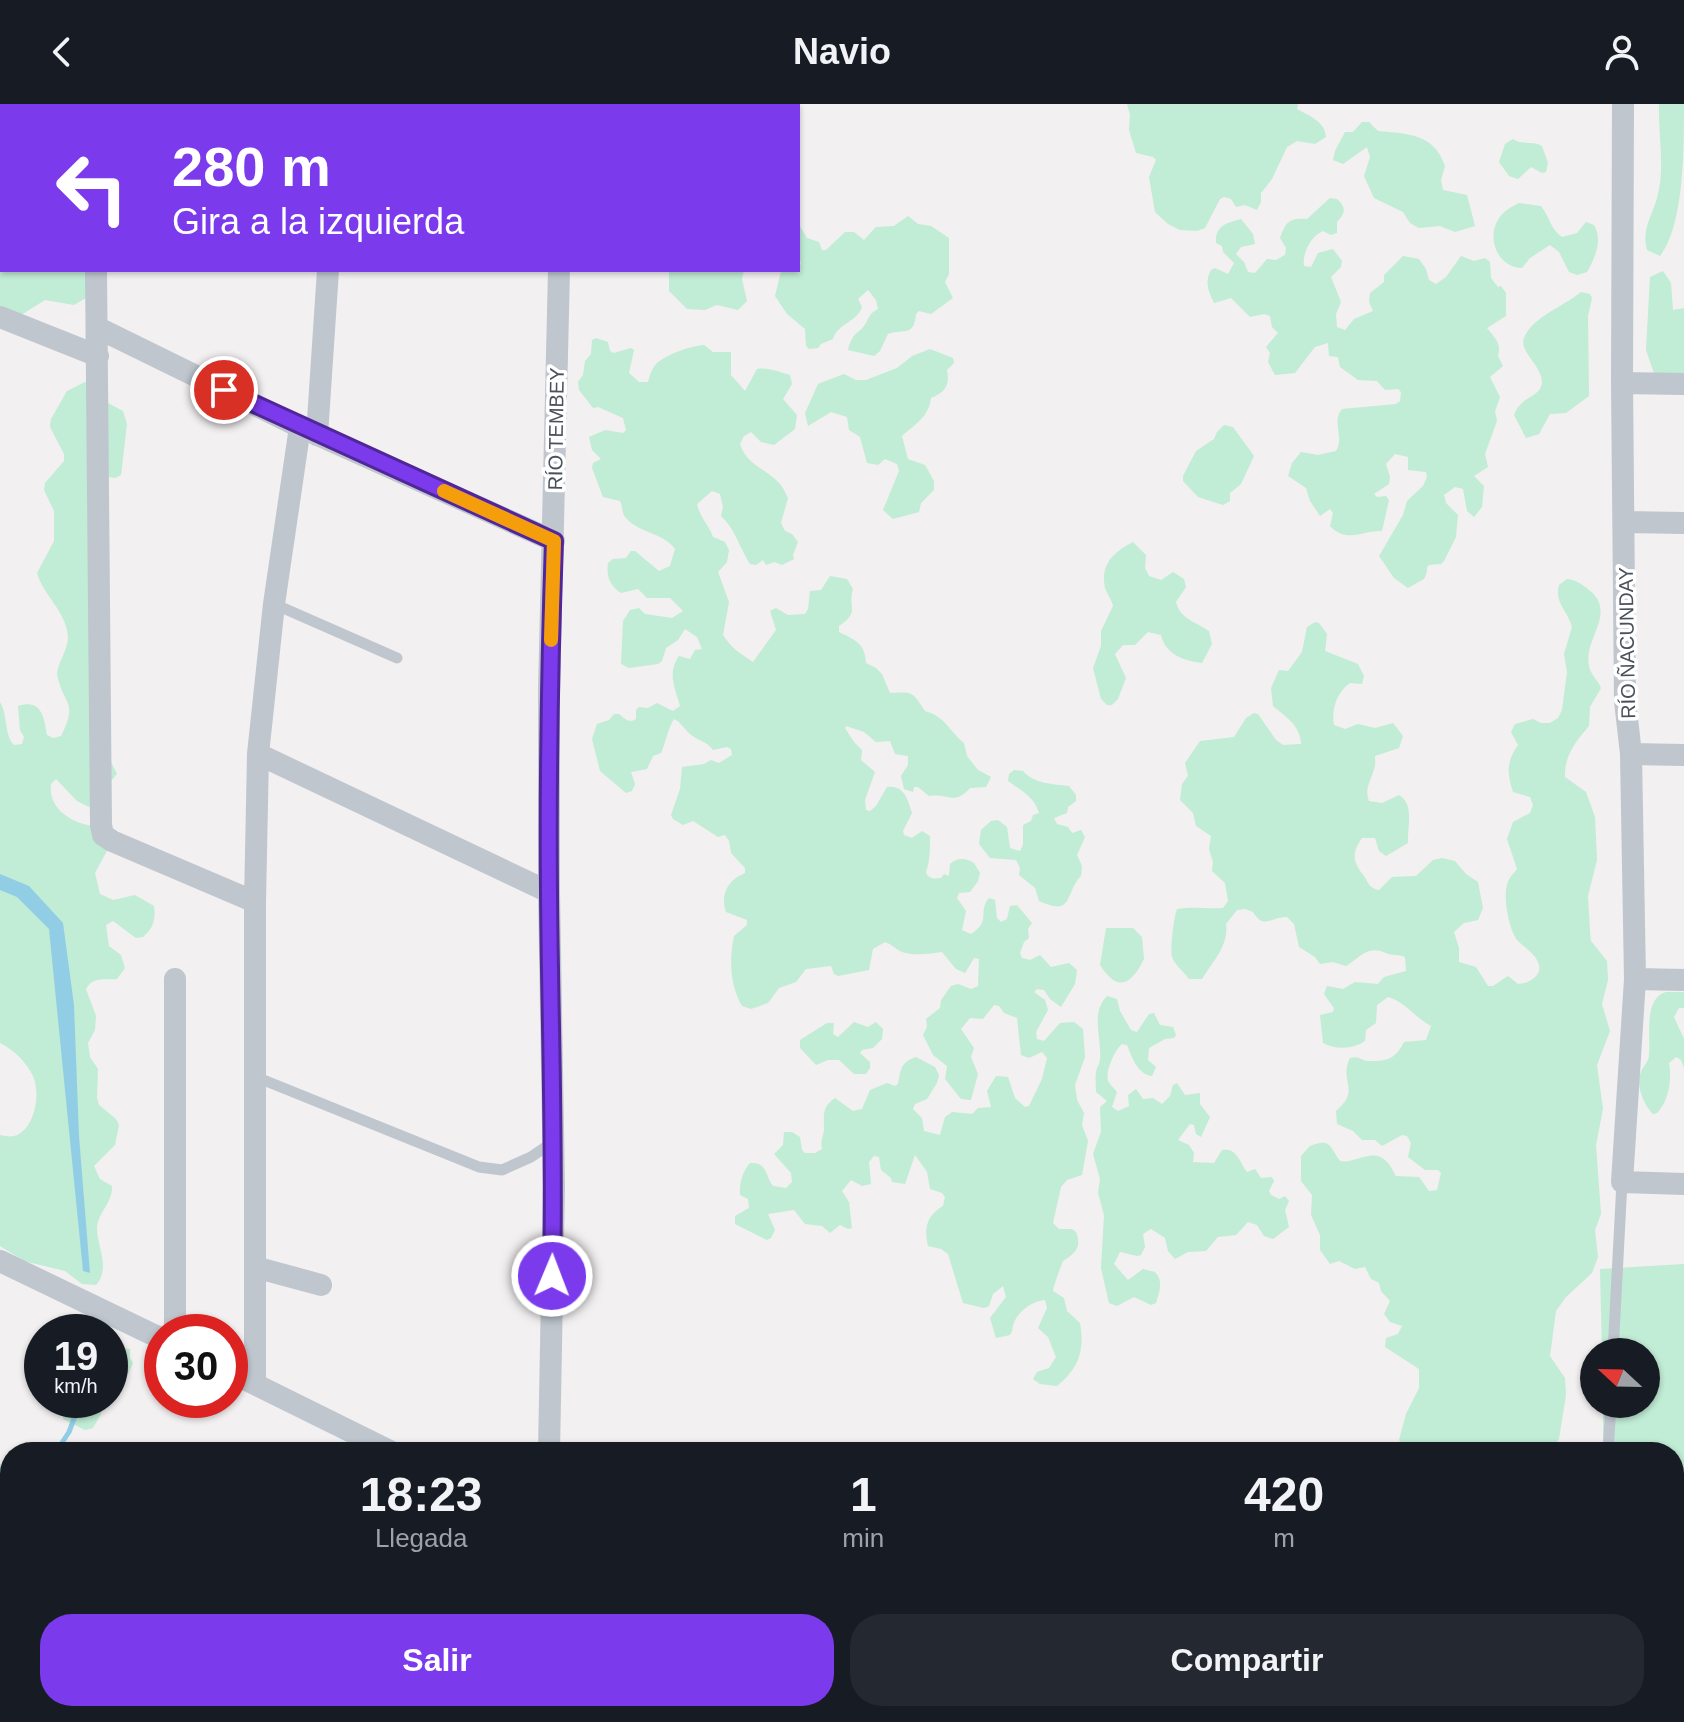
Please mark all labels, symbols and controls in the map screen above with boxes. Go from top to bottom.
icon: back [40,30,84,74]
icon: person [1600,30,1644,74]
text: Navio [793,31,891,72]
text: 280 m [172,135,331,198]
icon: left [40,136,144,240]
text: Gira a la izquierda [172,201,464,242]
pin [190,356,258,424]
street label: RÍO TEMBEY [544,367,568,491]
icon: arrive [202,368,246,412]
street label: RÍO ÑACUNDAY [1614,567,1639,719]
position arrow [510,1234,594,1318]
speed limit sign: 30 [144,1314,248,1418]
text: 19 [54,1334,98,1378]
north arrow [1580,1338,1660,1418]
map controls [1580,1338,1660,1418]
text: km/h [54,1375,98,1397]
text: 18:23 [360,1468,483,1521]
text: 1 [850,1468,877,1521]
text: 420 [1244,1468,1324,1521]
text: Llegada [375,1523,467,1553]
text: min [842,1523,884,1553]
text: m [1273,1523,1295,1553]
button: Salir [40,1614,834,1706]
button: Compartir [850,1614,1644,1706]

